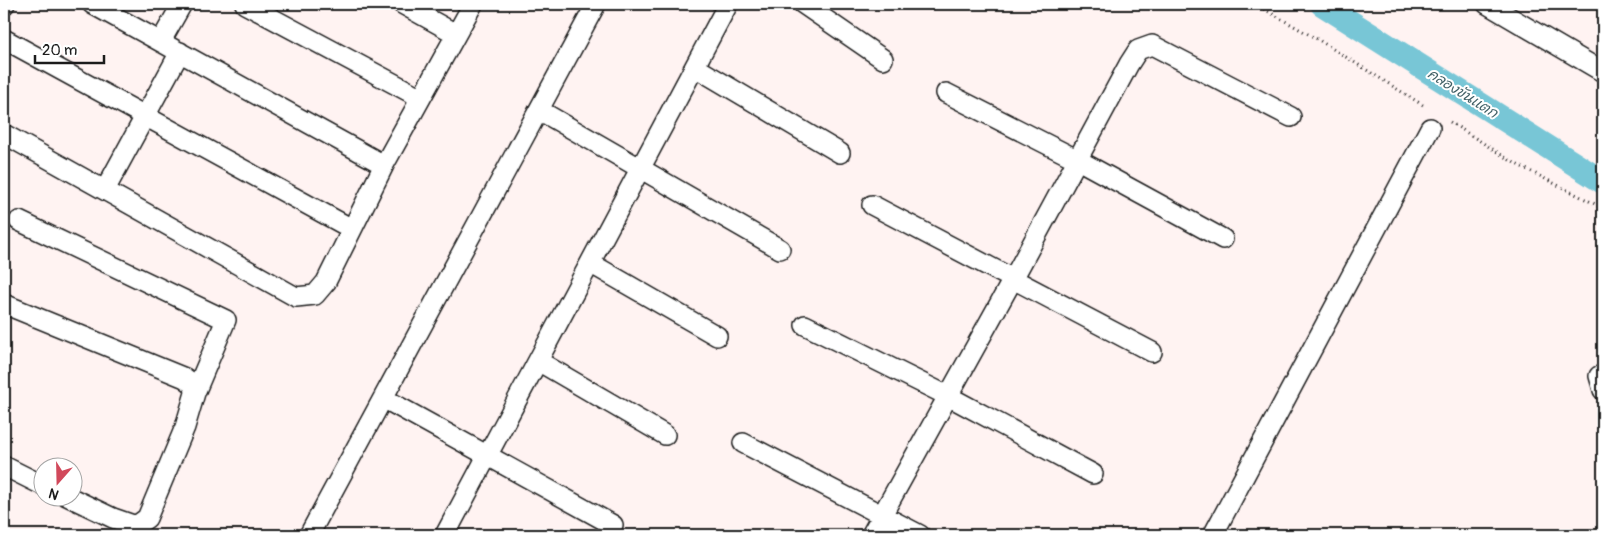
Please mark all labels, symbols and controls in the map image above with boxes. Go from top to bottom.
scale bar [35,32,104,64]
text: 20 m [42,41,77,60]
water label: คลองขันแตก [1425,65,1502,122]
north arrow [32,456,82,506]
text: N [46,484,61,503]

